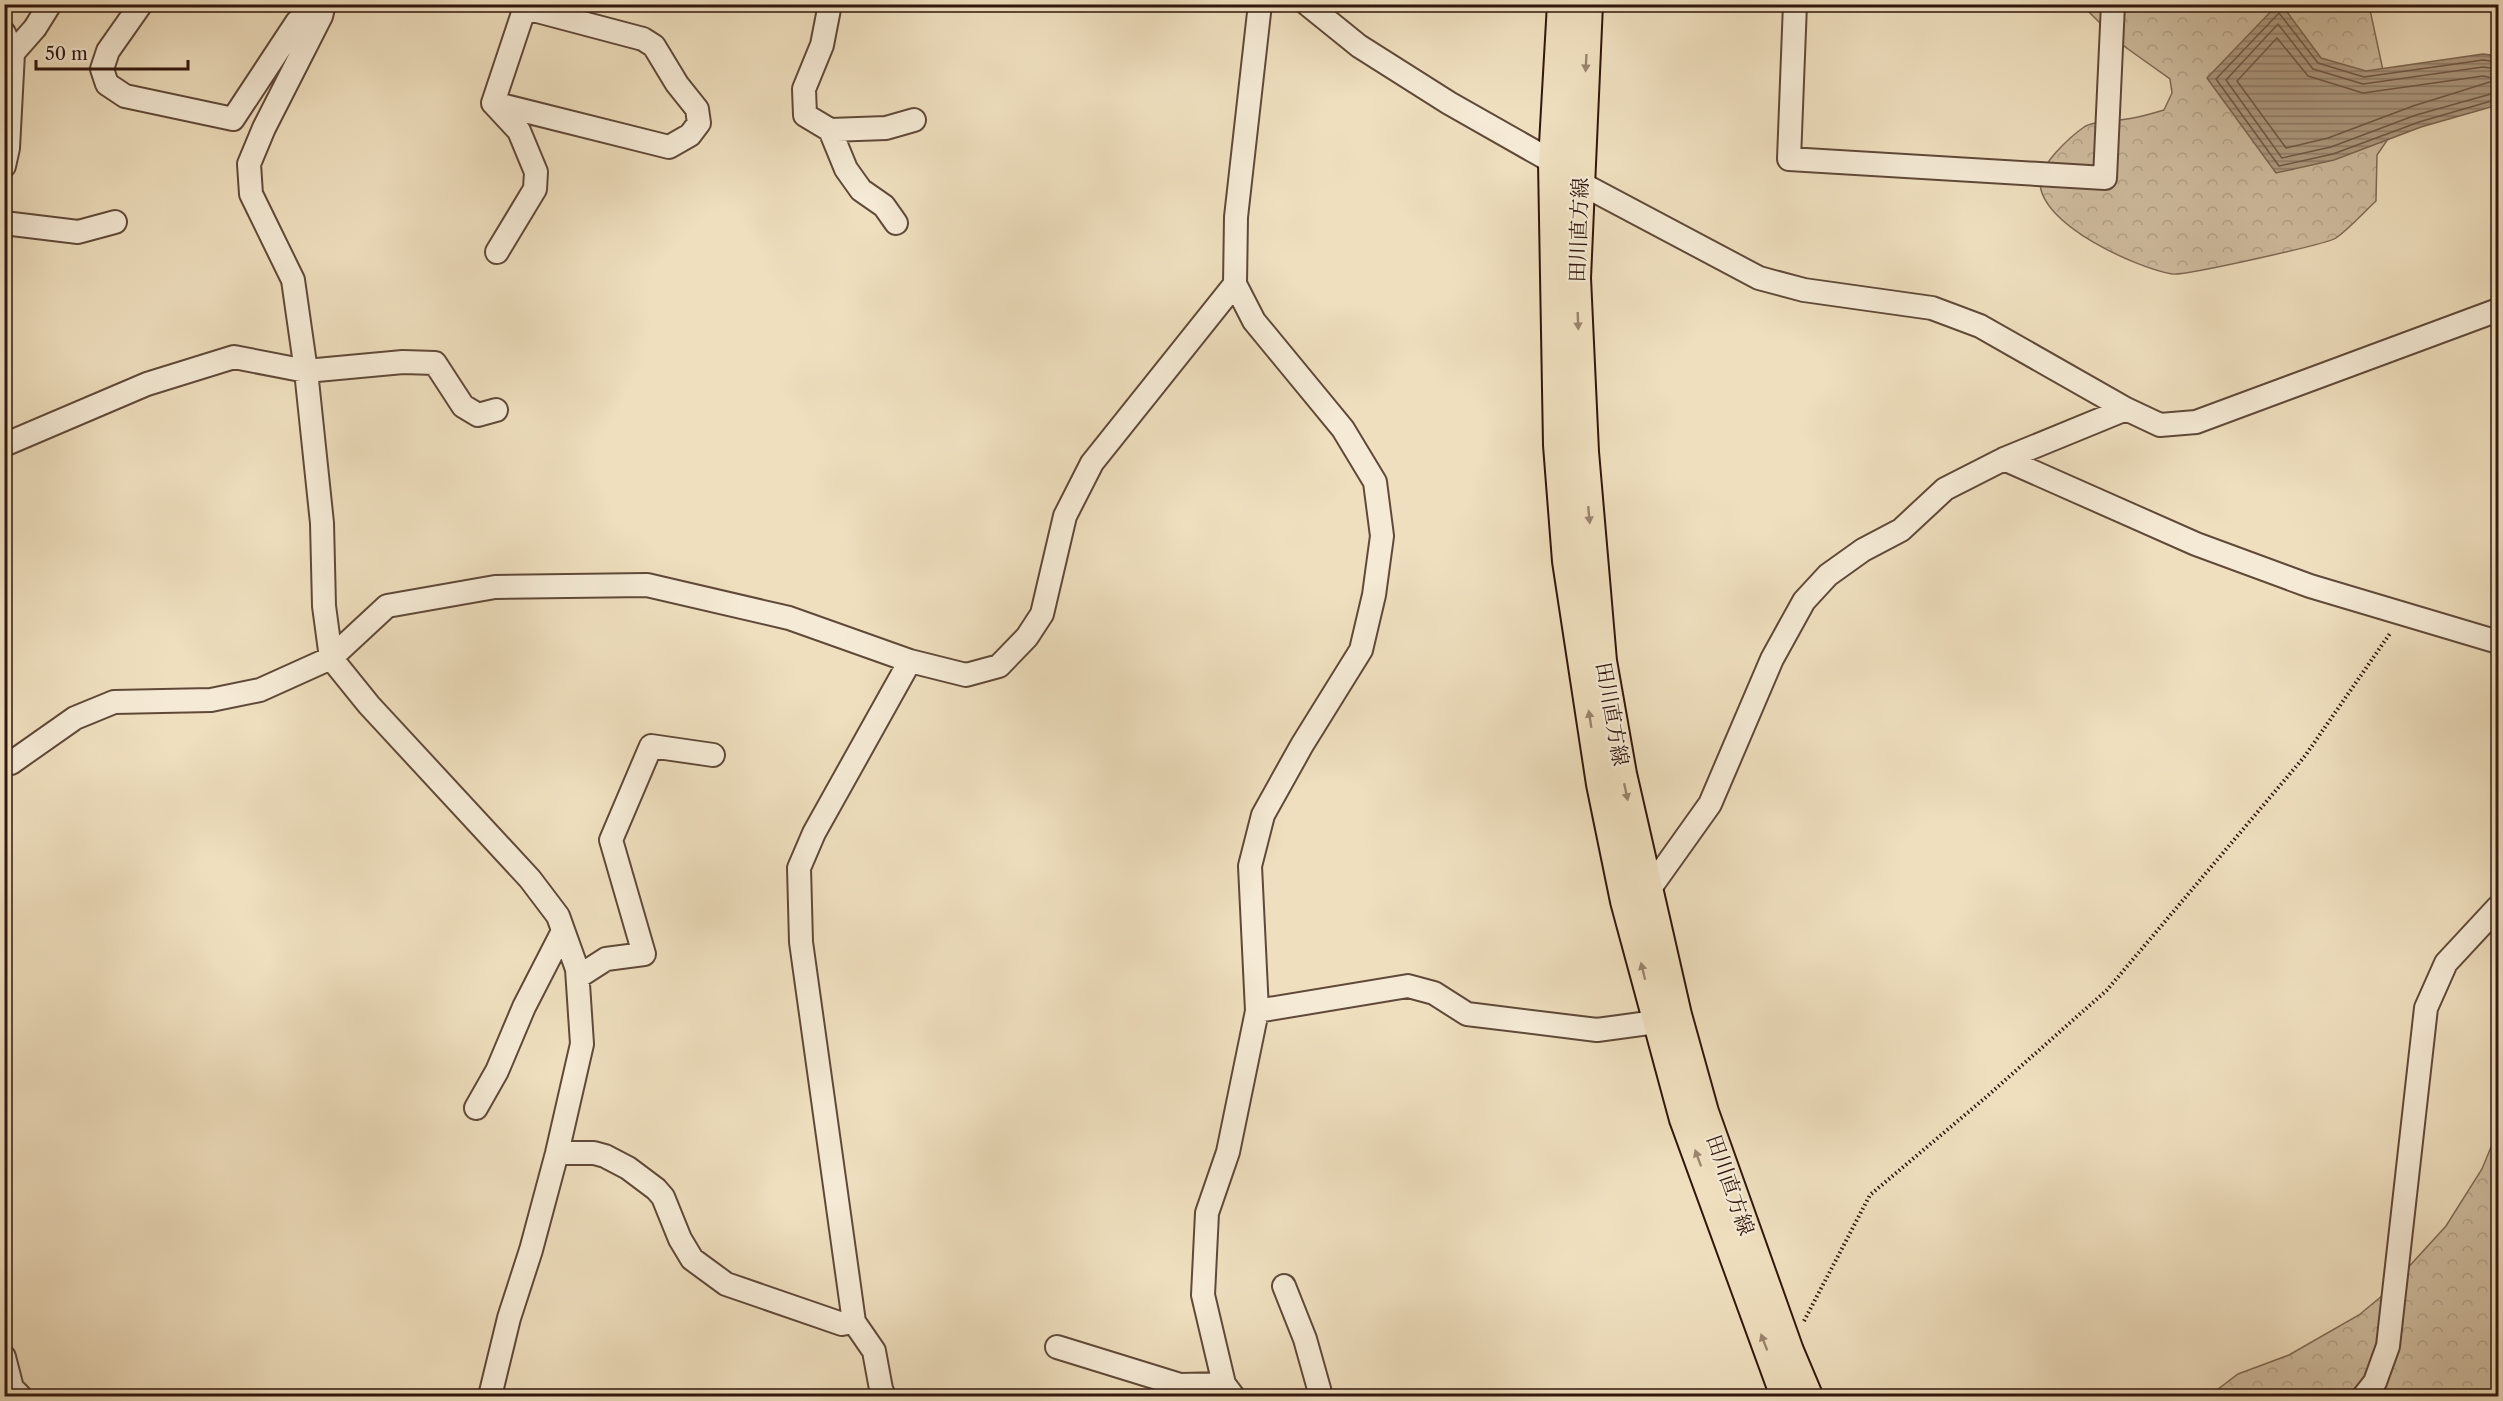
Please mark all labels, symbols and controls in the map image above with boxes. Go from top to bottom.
scale bar [36,33,188,71]
text: 50 m [45,43,88,65]
one-way arrow [1581,53,1590,72]
street label: 田川直方線 [1564,177,1593,283]
one-way arrow [1574,311,1583,330]
one-way arrow [1584,506,1594,525]
street label: 田川直方線 [1591,660,1634,768]
one-way arrow [1586,709,1595,728]
one-way arrow [1622,782,1631,801]
one-way arrow [1638,962,1647,980]
street label: 田川直方線 [1702,1131,1759,1239]
one-way arrow [1693,1149,1703,1167]
one-way arrow [1759,1333,1768,1351]

